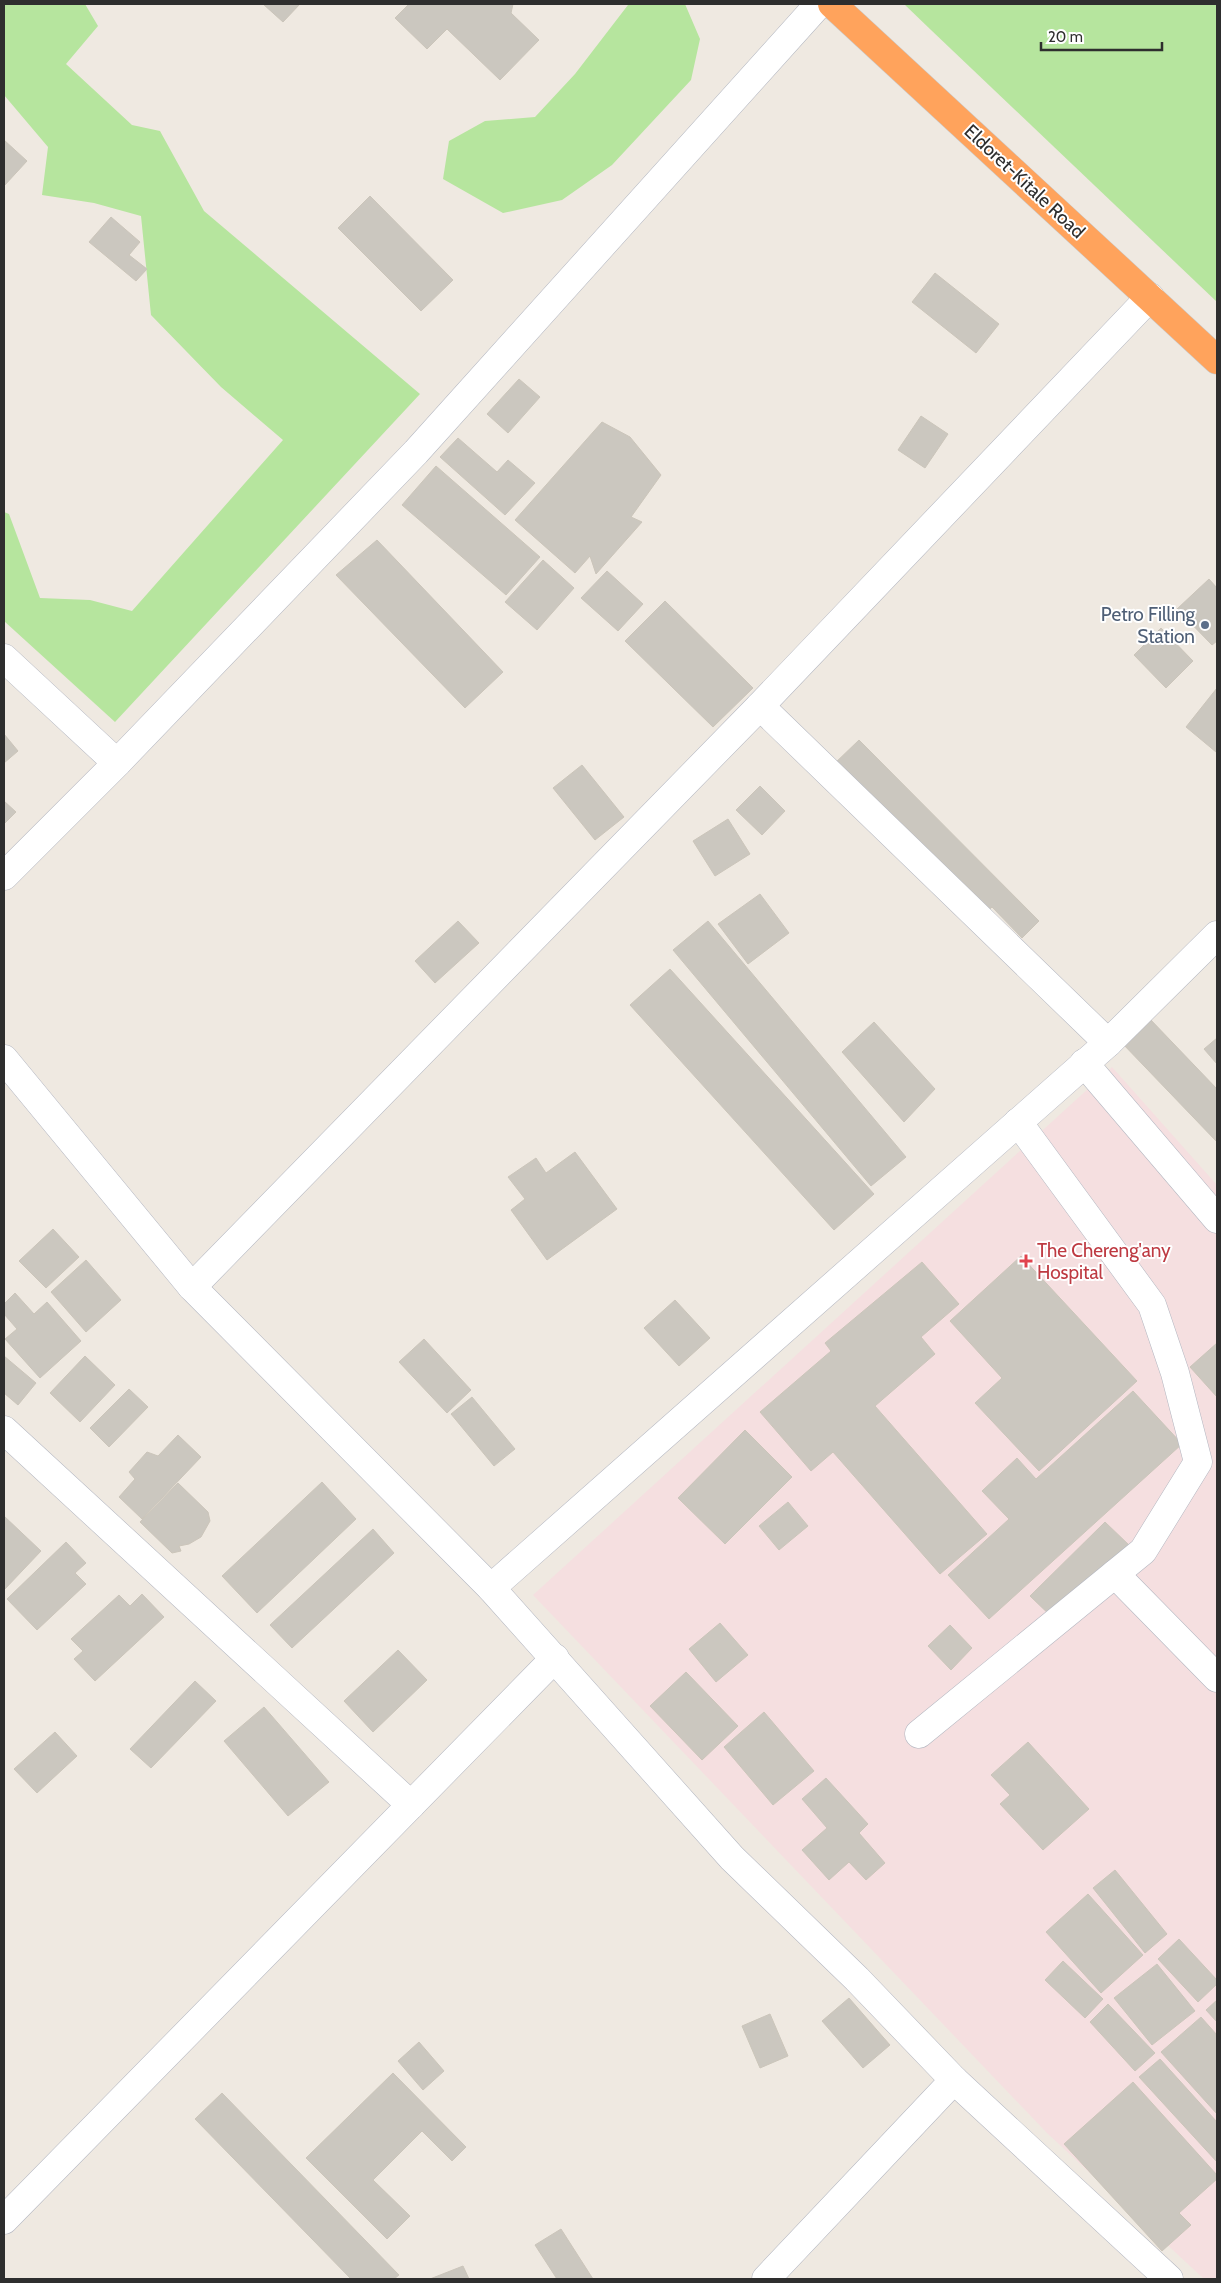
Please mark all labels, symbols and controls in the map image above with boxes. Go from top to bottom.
scale bar [1041,20,1162,52]
text: 20 m [1048,28,1083,46]
street label: Eldoret-Kitale Road [960,120,1090,243]
place label: Petro Filling Station [1101,603,1196,648]
marker: Petro Filling Station [1199,619,1211,631]
place label: The Chereng'any Hospital [1037,1239,1171,1284]
marker: The Chereng'any Hospital [1019,1254,1033,1268]

